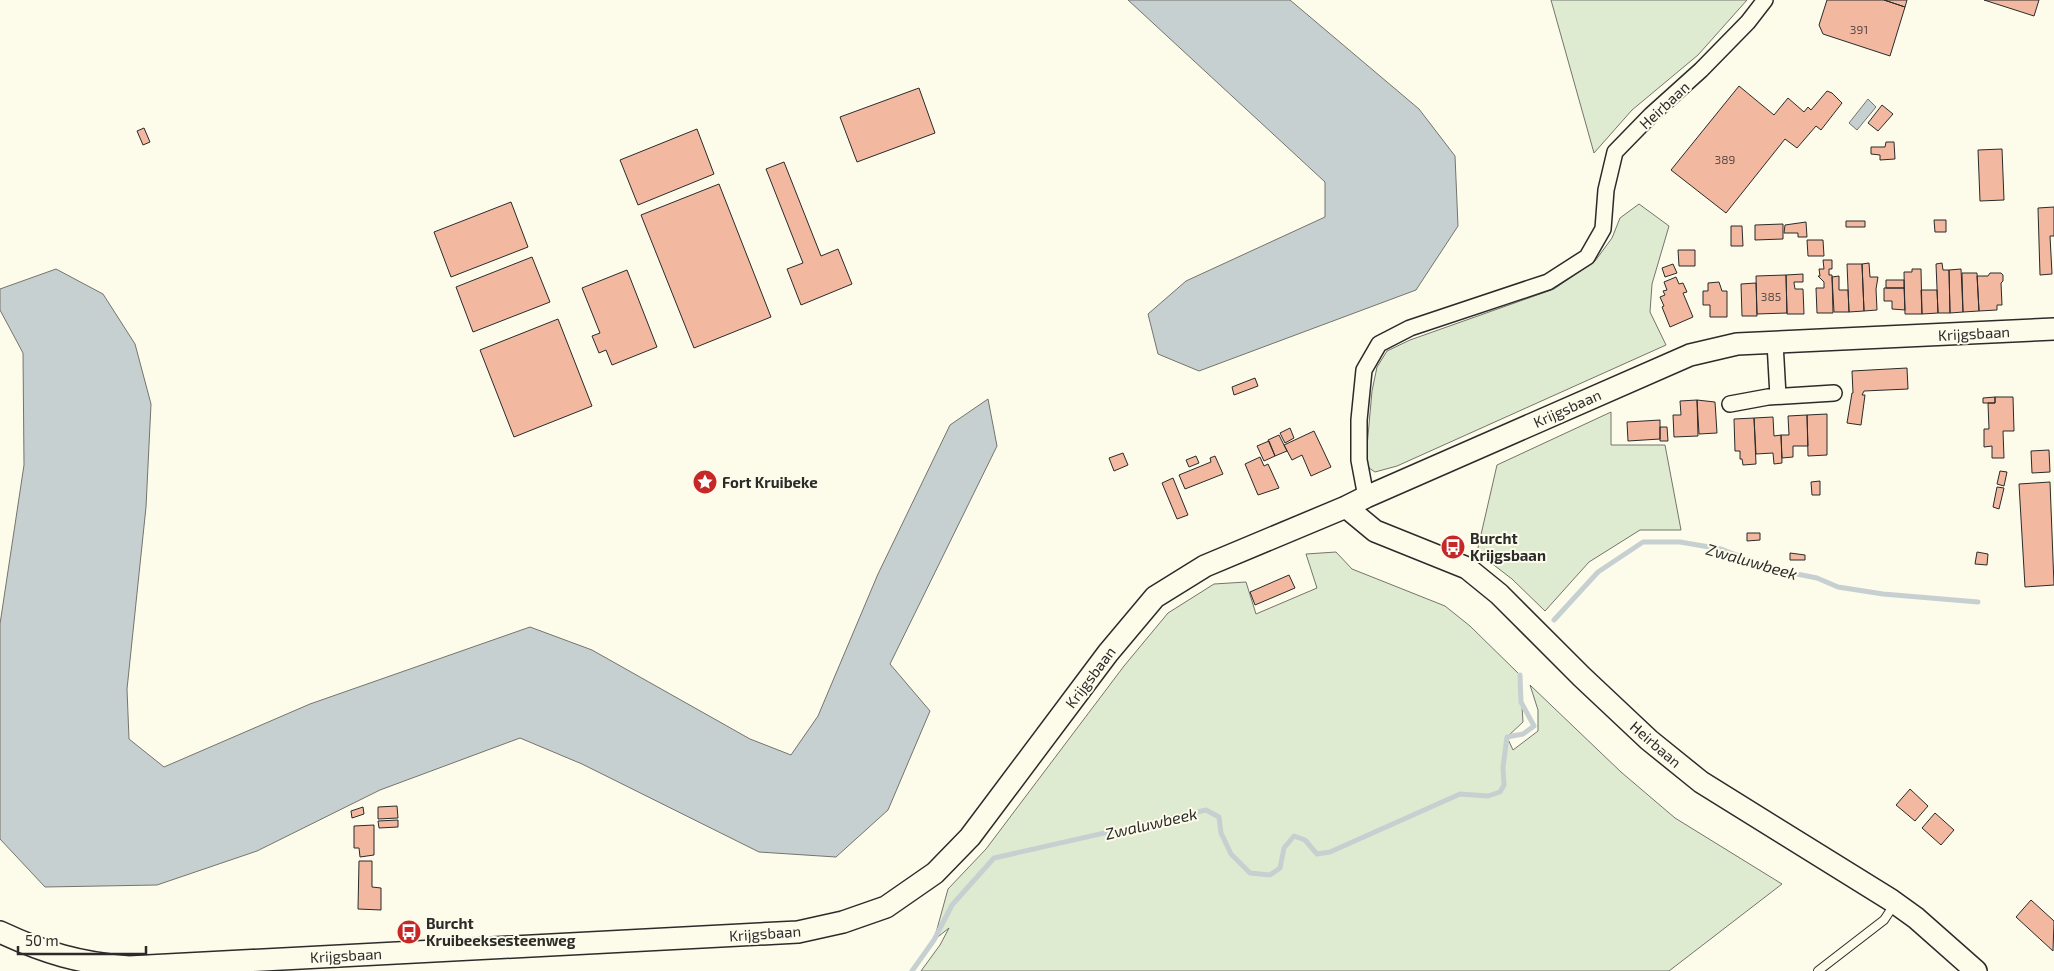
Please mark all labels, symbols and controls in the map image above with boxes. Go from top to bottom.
house number: 391 [1850,22,1868,36]
street label: Heirbaan [1635,77,1693,133]
house number: 389 [1715,152,1736,166]
house number: 385 [1761,289,1781,303]
street label: Krijgsbaan [1938,322,2011,345]
street label: Krijgsbaan [1530,385,1604,432]
place icon: Fort Kruibeke [692,469,718,495]
place label: Fort Kruibeke [722,473,818,491]
place label: Burcht Krijgsbaan [1470,529,1546,564]
bus stop icon: Burcht Krijgsbaan [1440,534,1466,560]
water label: Zwaluwbeek [1704,539,1800,583]
street label: Krijgsbaan [1061,643,1120,712]
street label: Heirbaan [1627,717,1685,771]
water label: Zwaluwbeek [1103,803,1199,843]
place label: Burcht Kruibeeksesteenweg [426,914,576,949]
bus stop icon: Burcht Kruibeeksesteenweg [396,919,422,945]
street label: Krijgsbaan [728,922,802,945]
scale bar [18,924,145,956]
text: 50 m [25,931,59,949]
street label: Krijgsbaan [310,944,383,967]

